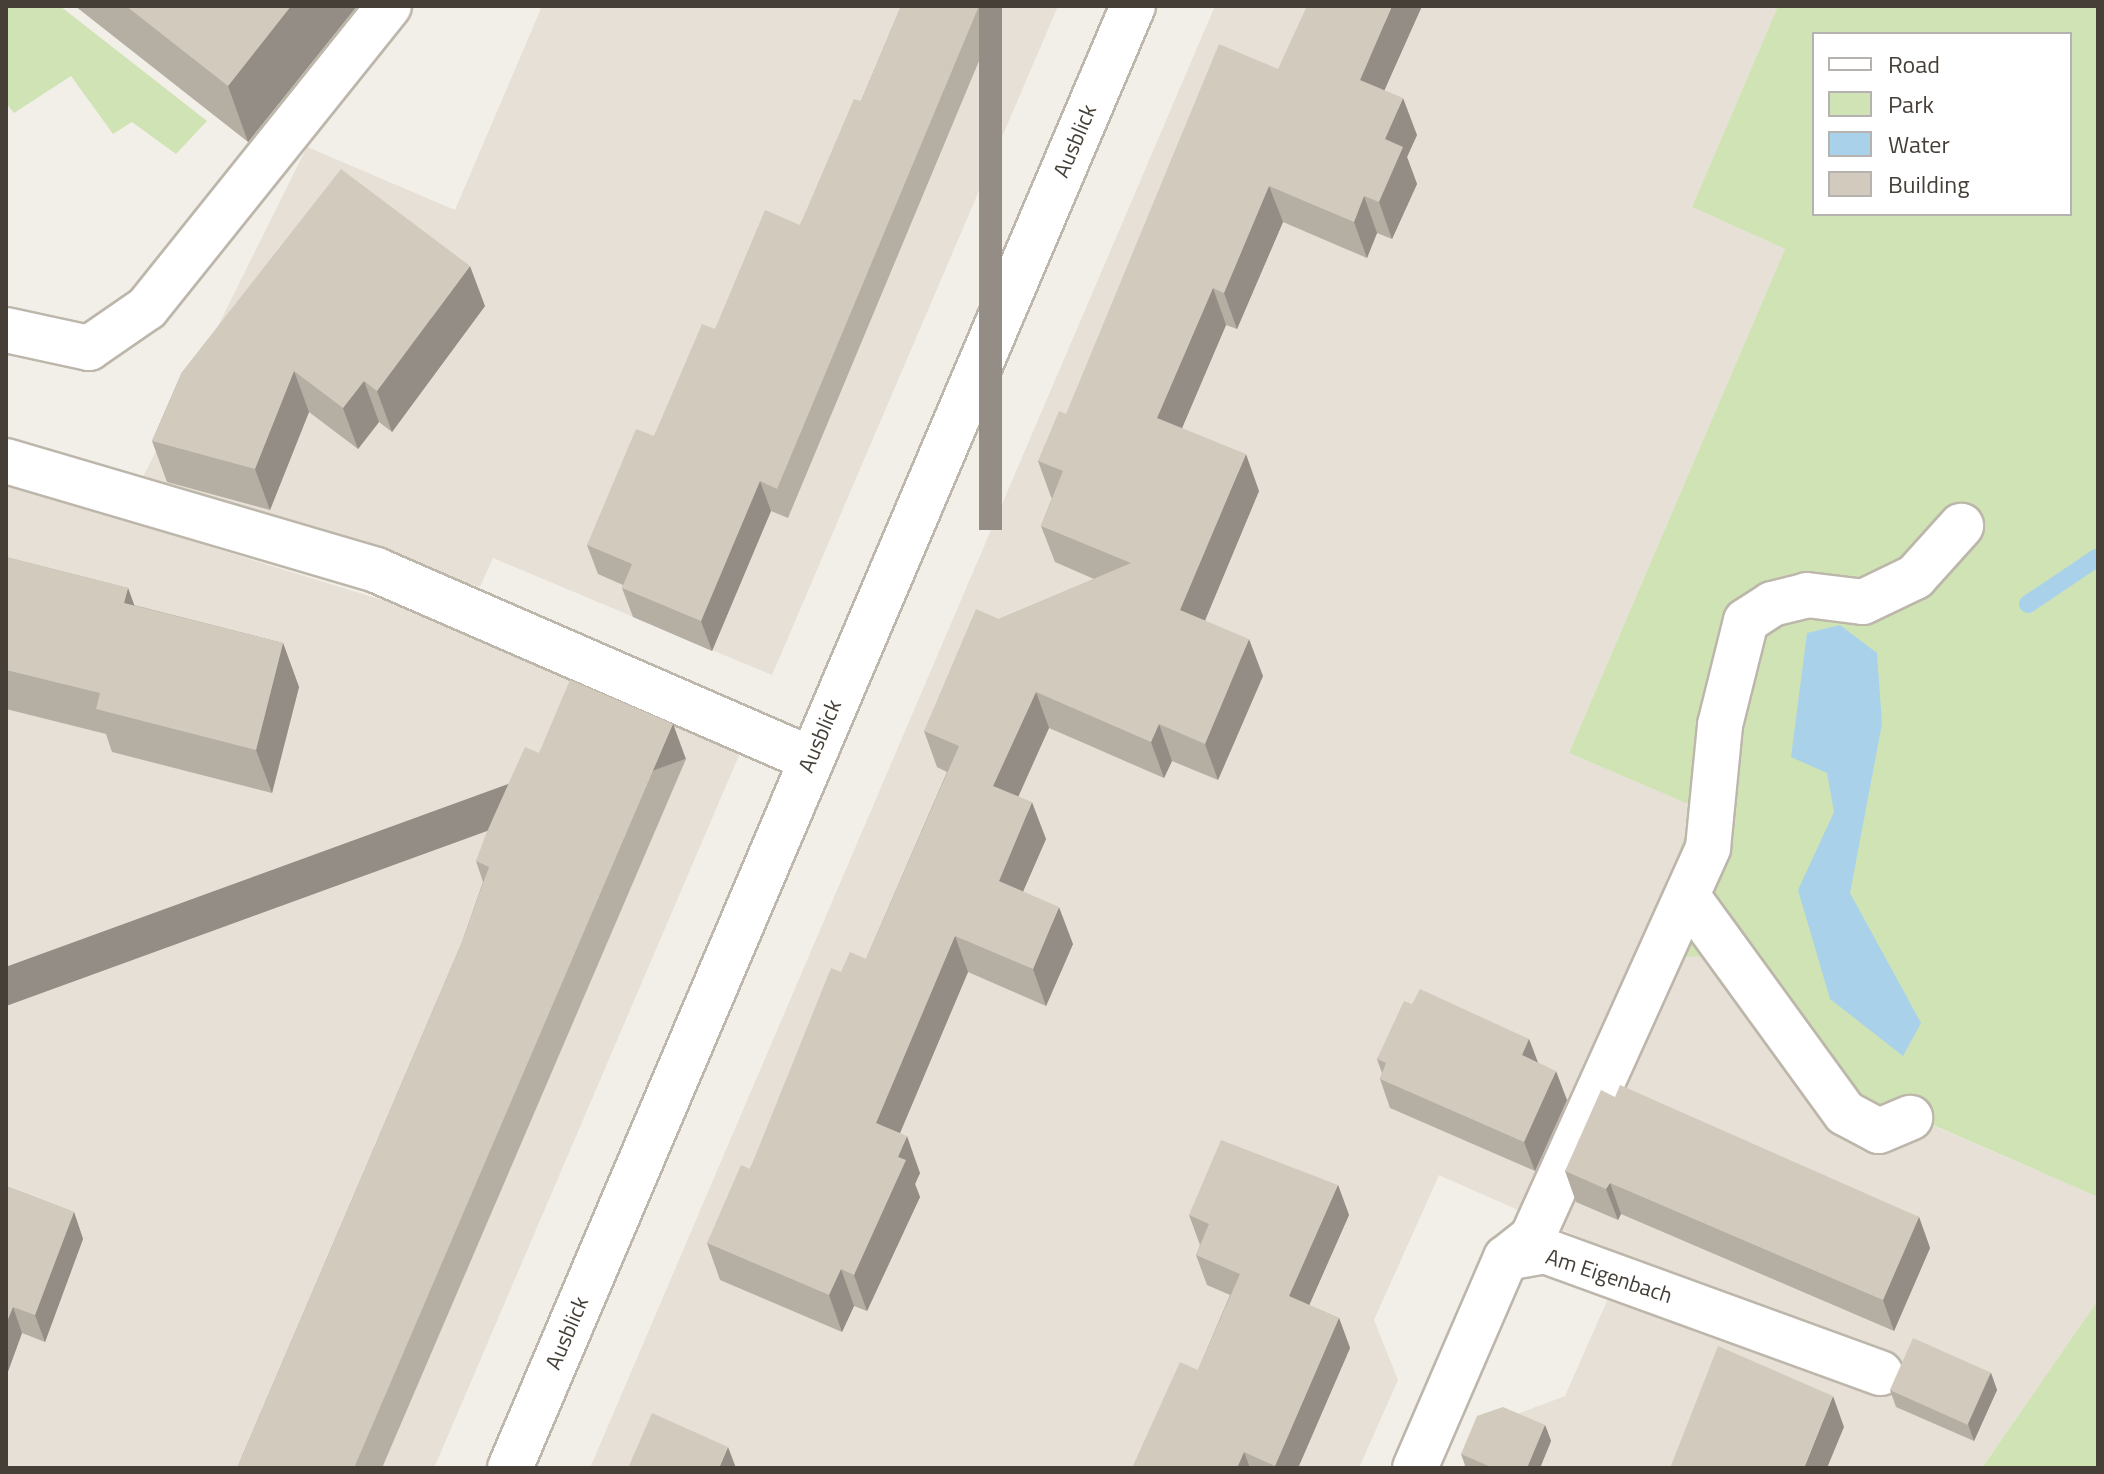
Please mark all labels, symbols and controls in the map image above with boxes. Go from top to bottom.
legend [1812,32,2072,216]
text: Road [1888,46,1940,82]
text: Park [1888,86,1934,122]
street label: Ausblick [1048,101,1102,181]
text: Water [1888,126,1950,162]
text: Building [1888,166,1970,202]
street label: Ausblick [793,696,847,776]
street label: Am Eigenbach [1542,1243,1676,1309]
street label: Ausblick [540,1293,594,1373]

